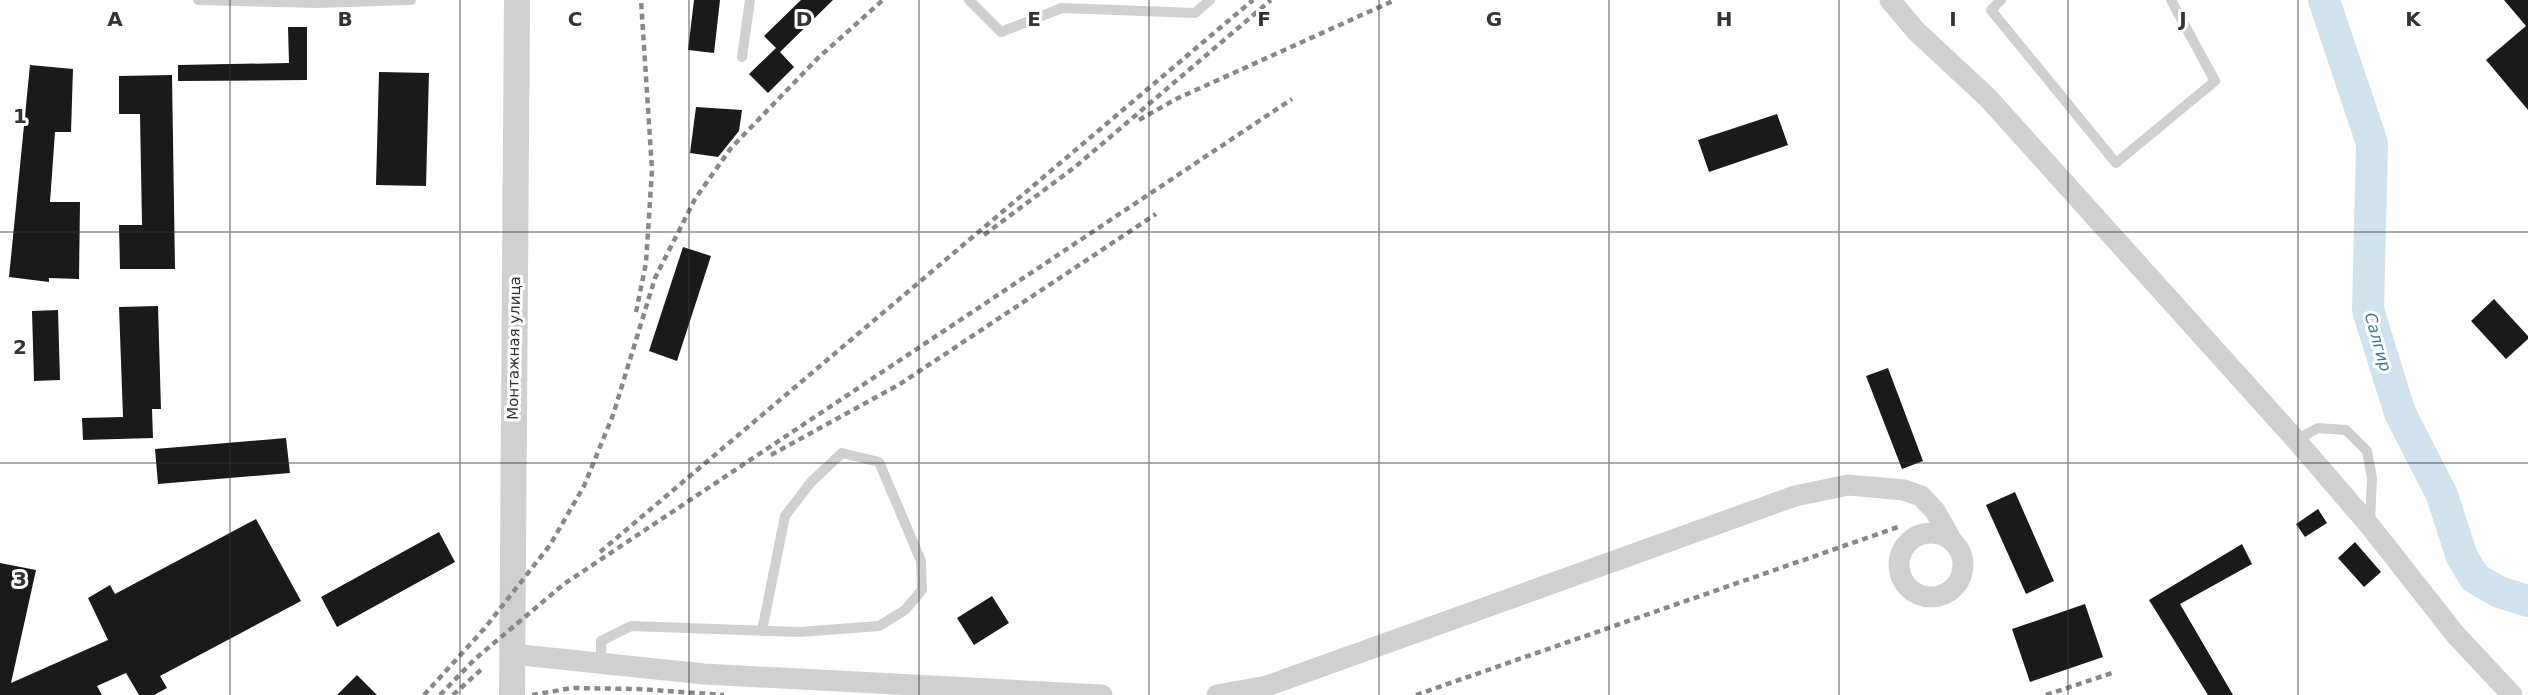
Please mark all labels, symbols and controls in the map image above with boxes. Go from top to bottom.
text: A [107,7,123,31]
text: B [337,7,353,31]
text: C [568,7,582,31]
text: D [796,7,812,31]
text: E [1027,7,1041,31]
text: F [1257,7,1271,31]
text: G [1486,7,1502,31]
text: H [1716,7,1732,31]
text: I [1949,7,1957,31]
text: J [2177,7,2187,31]
text: K [2405,7,2422,31]
text: 1 [13,104,27,128]
street label: Монтажная улица [504,276,524,420]
water label: Салгир [2361,310,2395,374]
text: 2 [13,335,27,359]
text: 3 [13,567,27,591]

